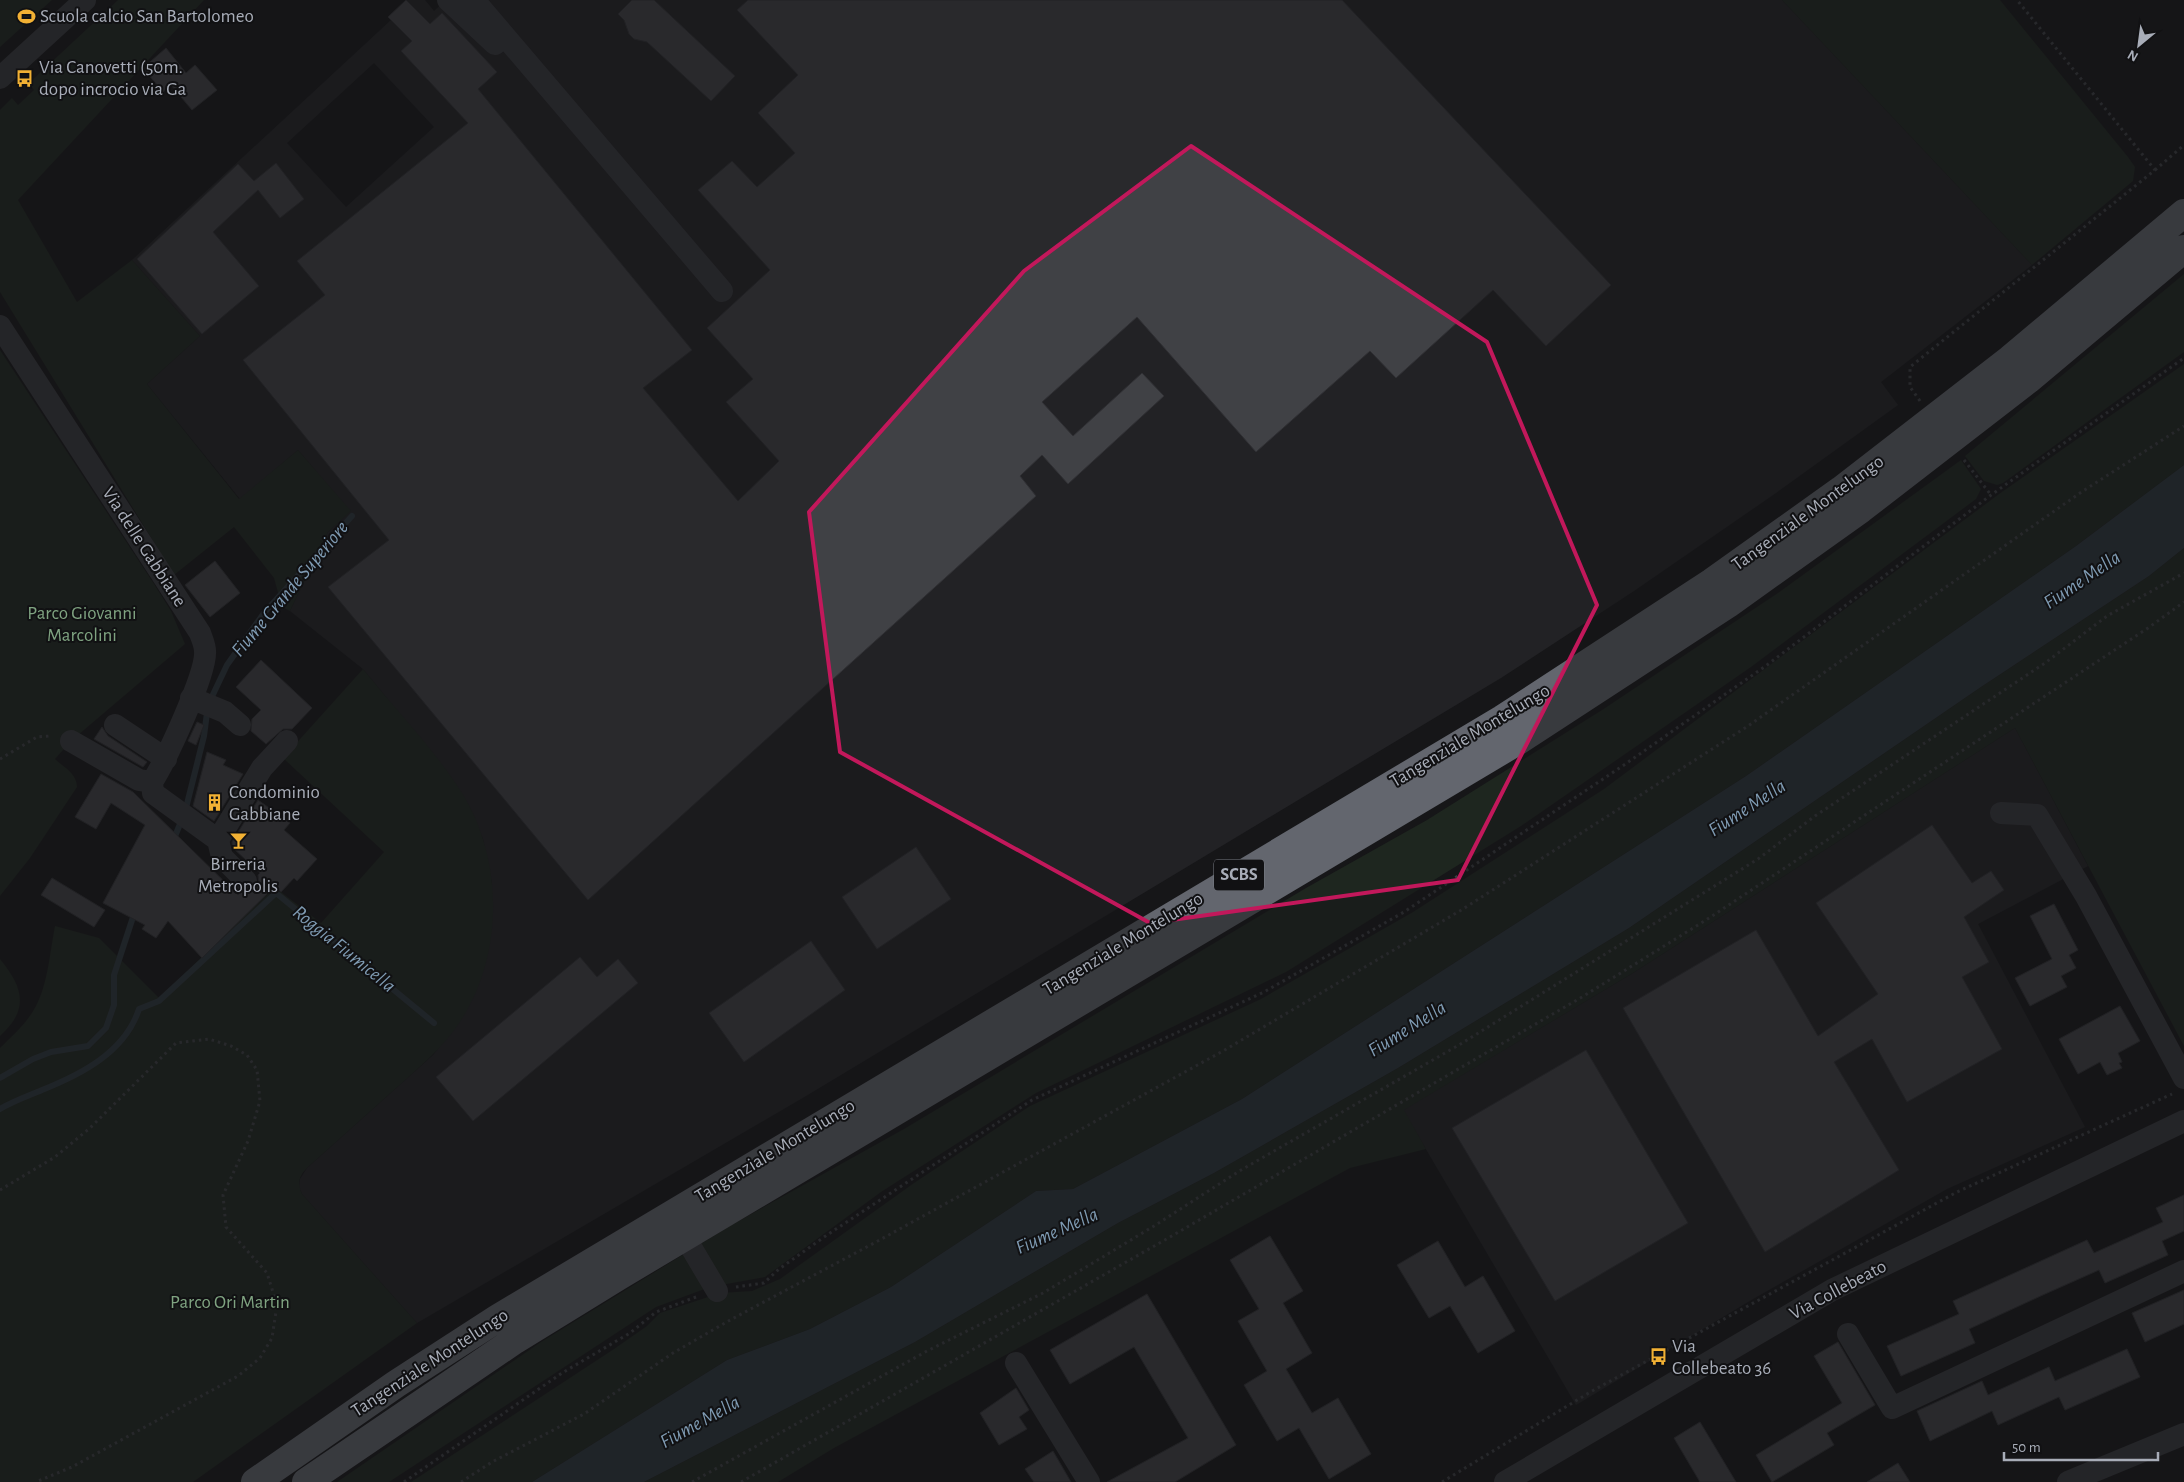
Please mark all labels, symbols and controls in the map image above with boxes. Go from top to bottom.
sports icon: Scuola calcio San Bartolomeo [16,6,36,26]
place label: Scuola calcio San Bartolomeo [40,7,254,26]
north arrow [2114,20,2164,70]
text: N [2126,47,2141,64]
place label: Via Canovetti (50m. dopo incrocio via Ga [39,58,186,99]
bus stop icon: Via Canovetti (50m. dopo incrocio via Ga [15,68,35,88]
street label: Tangenziale Montelungo [1728,452,1888,574]
street label: Via delle Gabbiane [98,484,190,610]
water label: Fiume Grande Superiore [228,517,353,660]
water label: Fiume Mella [2040,547,2124,613]
park label: Parco Giovanni Marcolini [27,604,137,645]
street label: Tangenziale Montelungo [1387,681,1553,791]
water label: Fiume Mella [1705,776,1789,840]
place label: Condominio Gabbiane [229,783,320,824]
building icon: Condominio Gabbiane [205,793,225,813]
bar icon: Birreria Metropolis [228,831,248,851]
place label: Birreria Metropolis [198,855,278,896]
road number: SCBS [1214,860,1264,890]
street label: Tangenziale Montelungo [1040,889,1206,999]
water label: Roggia Fiumicella [289,902,399,996]
water label: Fiume Mella [1364,997,1450,1061]
street label: Tangenziale Montelungo [692,1096,858,1206]
water label: Fiume Mella [1013,1204,1101,1258]
street label: Via Collebeato [1786,1257,1890,1323]
park label: Parco Ori Martin [170,1293,290,1312]
street label: Tangenziale Montelungo [348,1305,512,1421]
place label: Via Collebeato 36 [1672,1337,1771,1378]
bus stop icon: Via Collebeato 36 [1648,1347,1668,1367]
water label: Fiume Mella [657,1392,743,1452]
scale bar [2004,1430,2158,1462]
text: 50 m [2012,1440,2041,1455]

